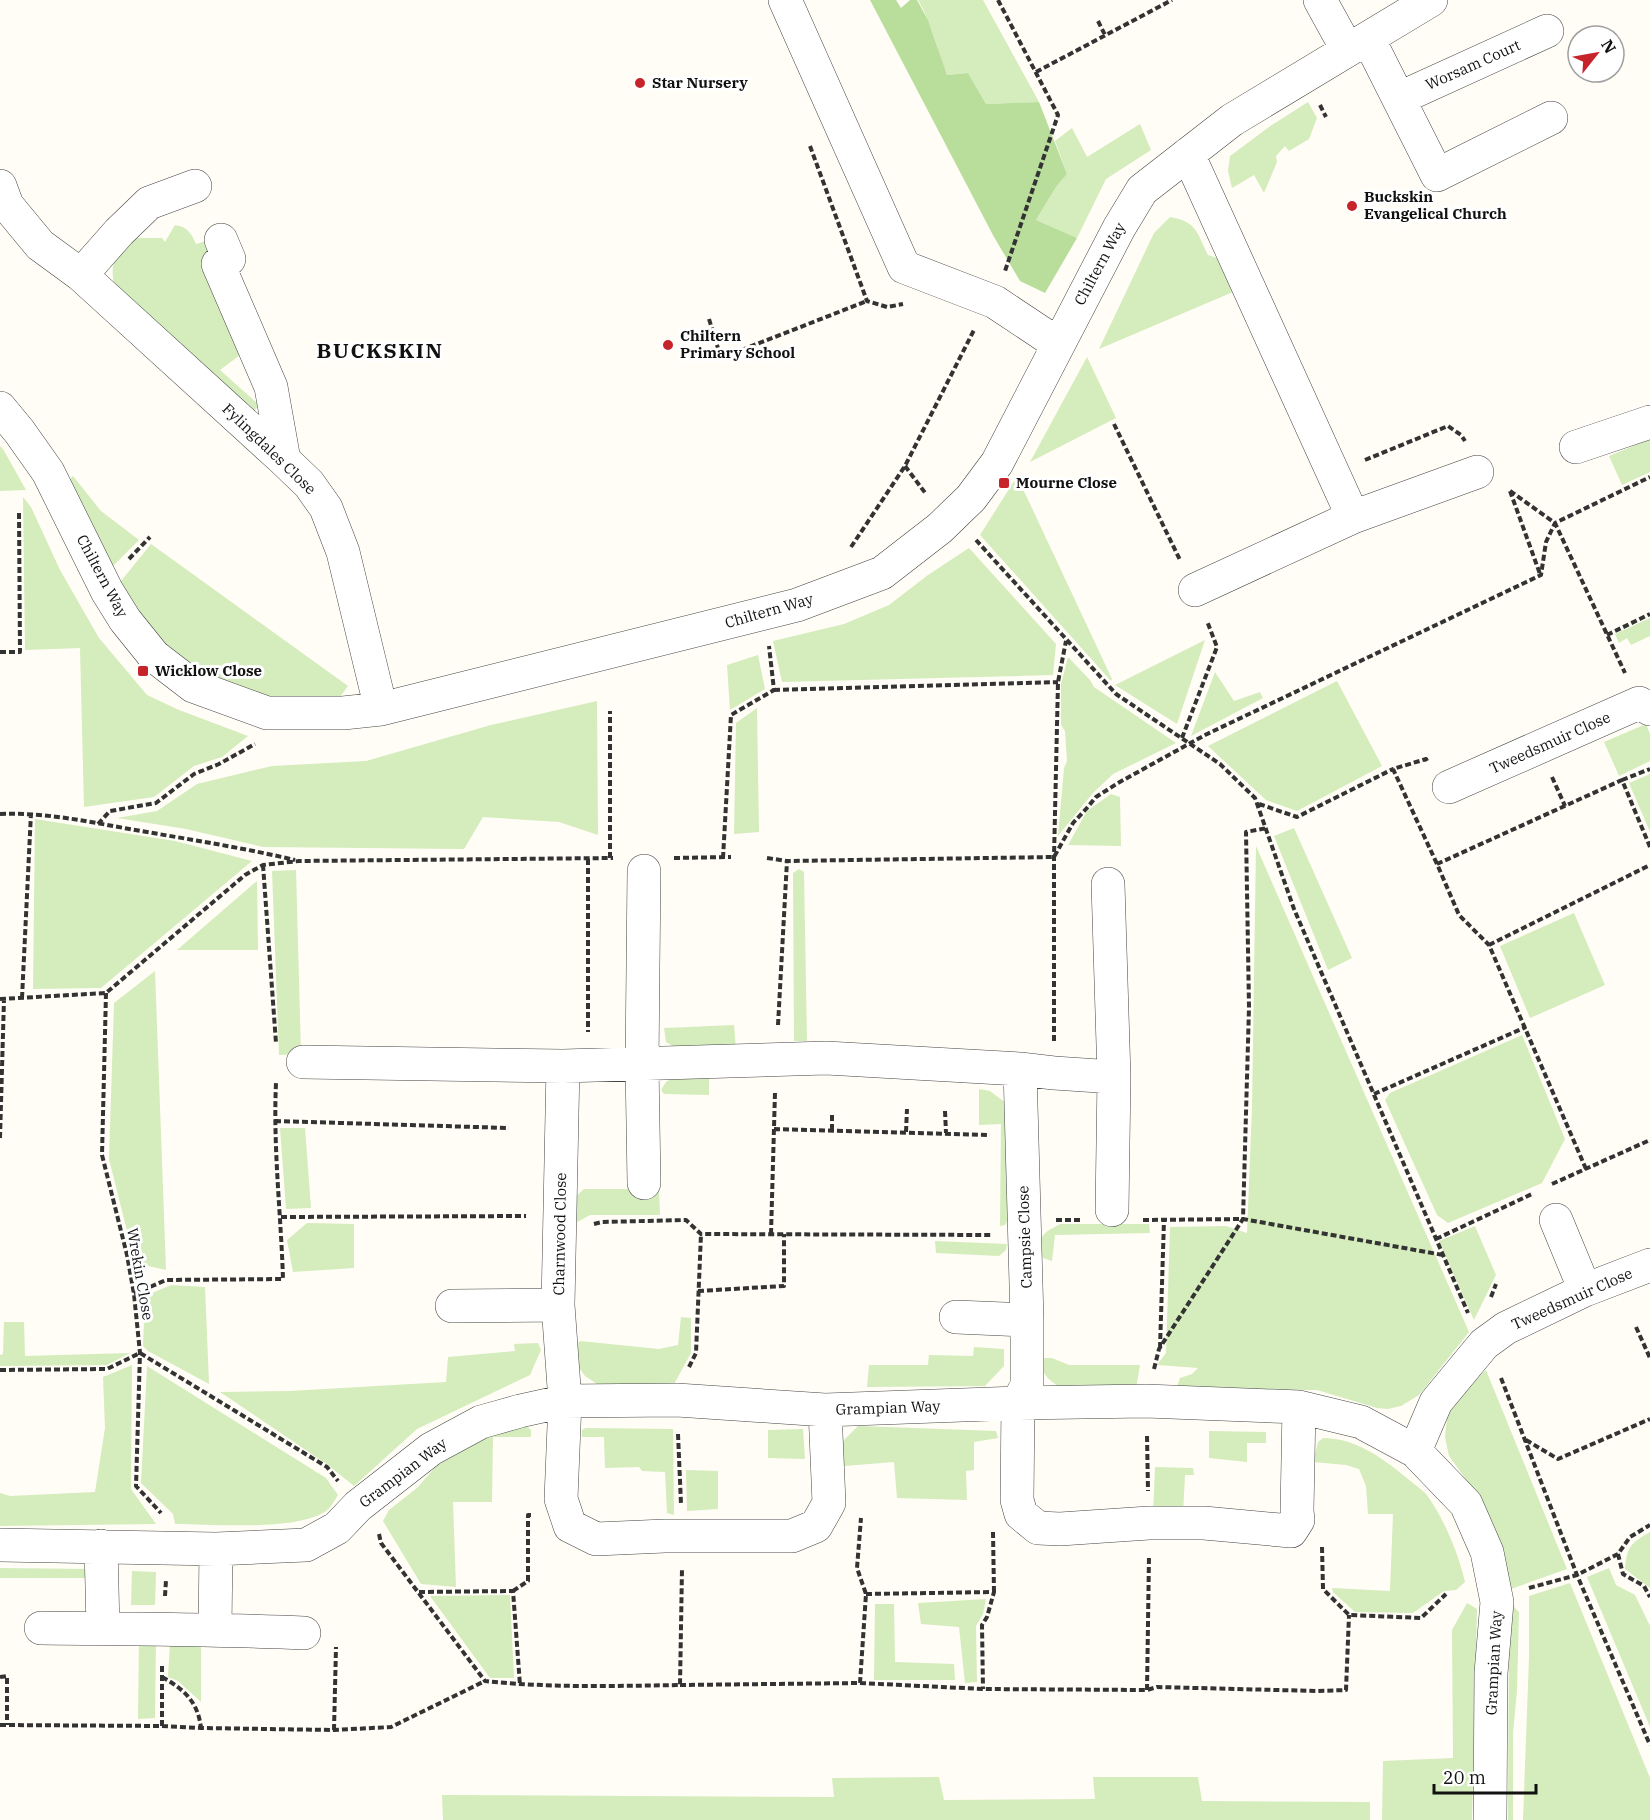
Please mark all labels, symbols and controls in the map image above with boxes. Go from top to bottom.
north arrow [1566,24,1626,84]
street label: Worsam Court [1422,35,1523,94]
text: N [1597,36,1621,57]
place label: Star Nursery [652,73,748,92]
marker: Star Nursery [633,76,647,90]
place label: Buckskin Evangelical Church [1364,187,1507,223]
marker: Buckskin Evangelical Church [1345,199,1359,213]
street label: Chiltern Way [1070,219,1129,308]
place label: Chiltern Primary School [680,326,795,362]
district label: BUCKSKIN [317,336,444,364]
marker: Chiltern Primary School [661,338,675,352]
street label: Fylingdales Close [219,399,320,498]
place label: Mourne Close [1016,473,1117,492]
marker: Mourne Close [997,476,1011,490]
street label: Chiltern Way [73,531,132,620]
street label: Chiltern Way [722,589,815,632]
place label: Wicklow Close [155,661,262,680]
marker: Wicklow Close [136,664,150,678]
street label: Tweedsmuir Close [1486,707,1613,778]
street label: Charnwood Close [549,1172,570,1296]
street label: Campsie Close [1013,1185,1036,1289]
street label: Wrekin Close [123,1226,158,1322]
street label: Tweedsmuir Close [1508,1263,1635,1334]
street label: Grampian Way [835,1396,941,1419]
street label: Grampian Way [355,1433,450,1512]
street label: Grampian Way [1481,1610,1506,1716]
scale bar [1434,1757,1536,1795]
text: 20 m [1443,1766,1486,1789]

